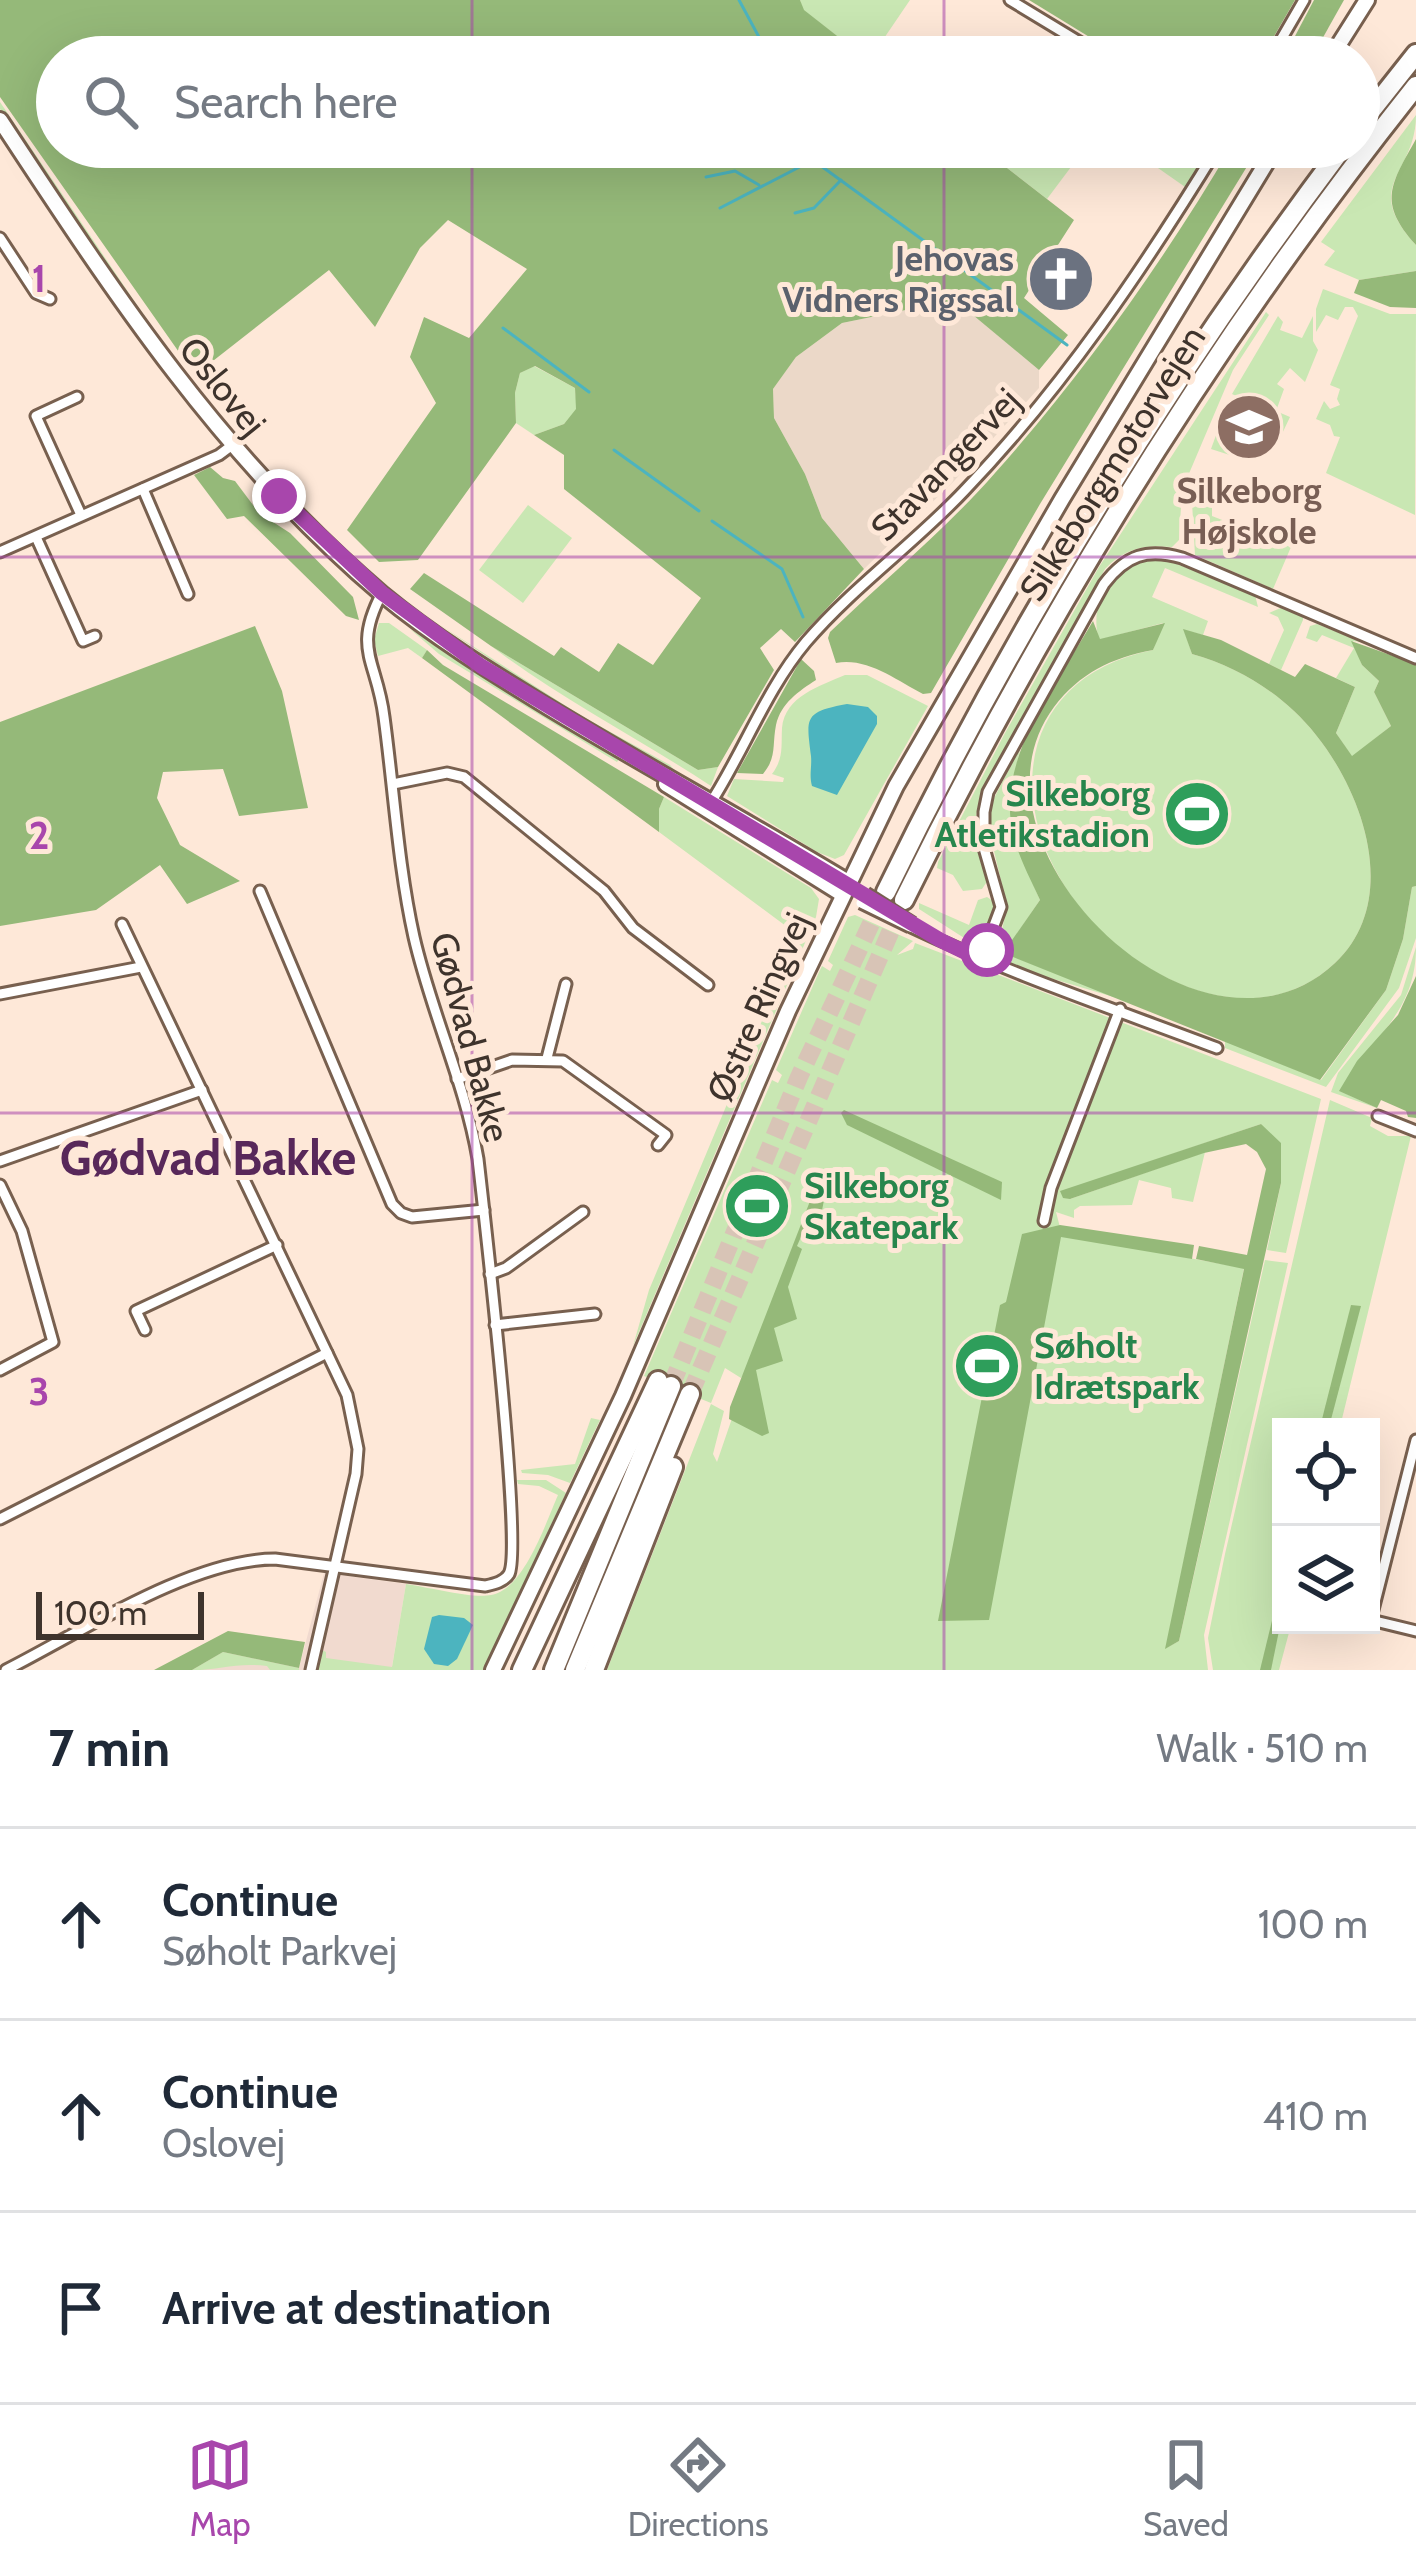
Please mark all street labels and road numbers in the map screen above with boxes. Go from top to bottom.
street label: Silkeborgmotorvejen [1010,317,1214,609]
street label: Oslovej [170,328,276,444]
street label: Stavangervej [861,378,1029,550]
street label: Østre Ringvej [697,906,819,1108]
street label: Gødvad Bakke [422,927,520,1147]

